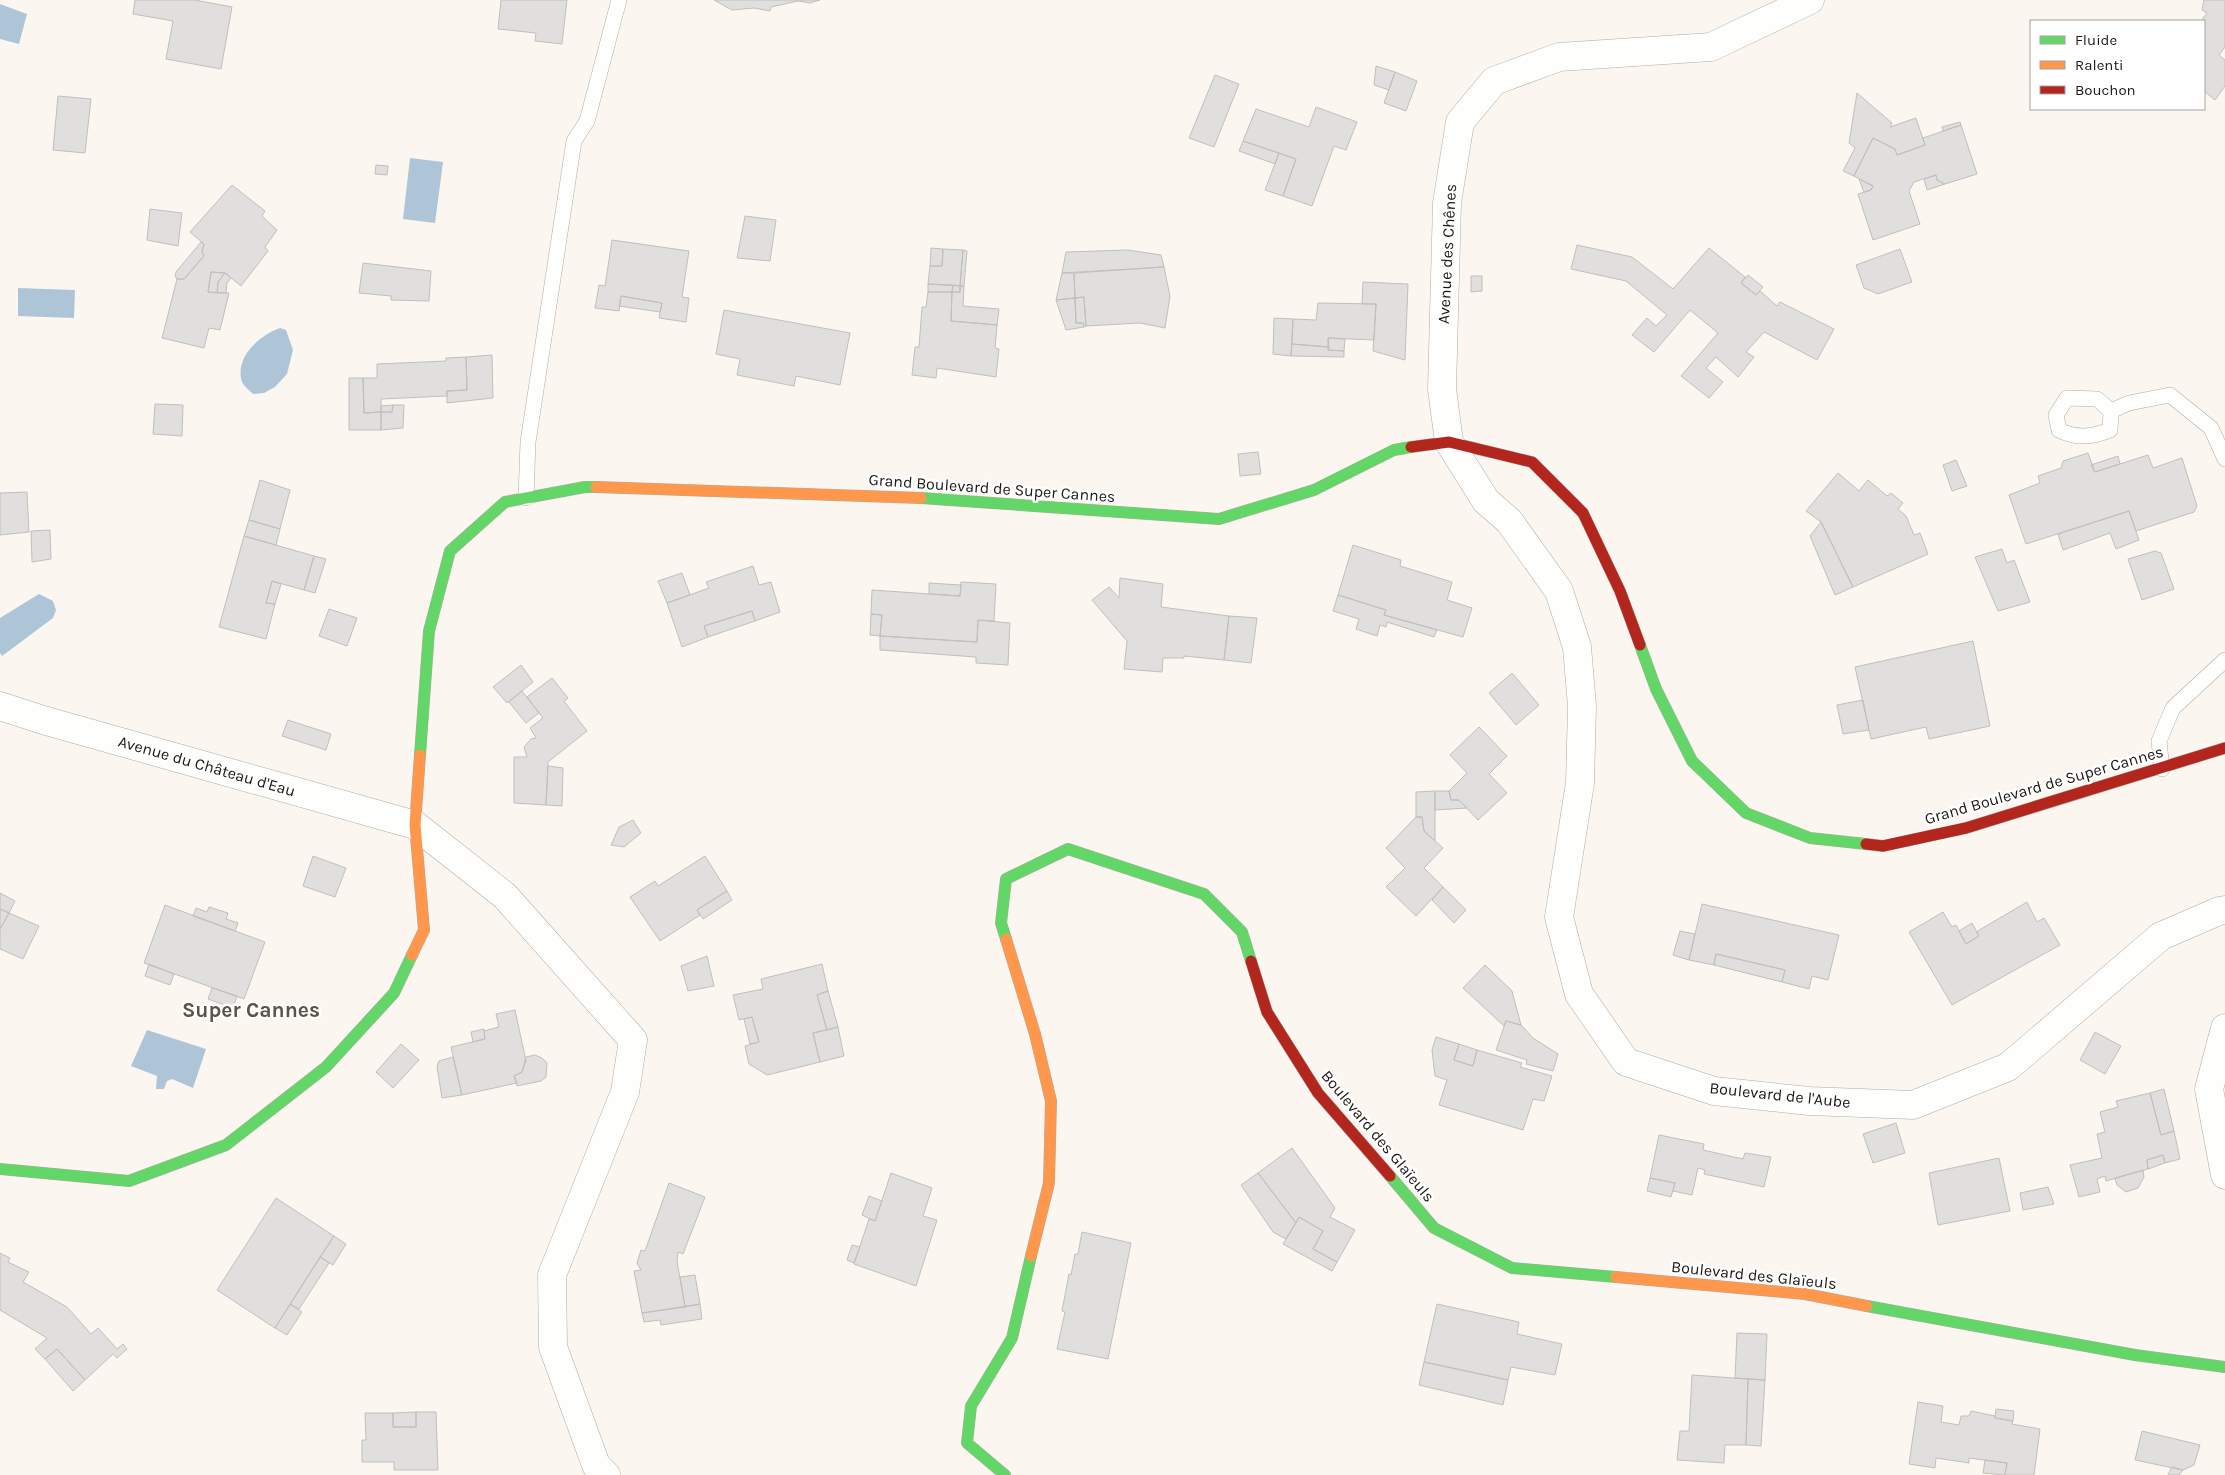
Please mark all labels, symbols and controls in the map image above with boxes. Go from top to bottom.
legend [2030,20,2205,110]
text: Fluide [2075,31,2117,49]
text: Ralenti [2075,56,2124,74]
text: Bouchon [2075,81,2136,99]
street label: Avenue des Chênes [1434,183,1460,325]
street label: Grand Boulevard de Super Cannes [868,470,1116,506]
street label: Avenue du Château d'Eau [116,732,298,800]
street label: Grand Boulevard de Super Cannes [1922,742,2166,828]
district label: Super Cannes [182,998,320,1022]
street label: Boulevard des Glaïeuls [1317,1066,1439,1206]
street label: Boulevard de l'Aube [1709,1078,1851,1112]
street label: Boulevard des Glaïeuls [1670,1257,1838,1293]

